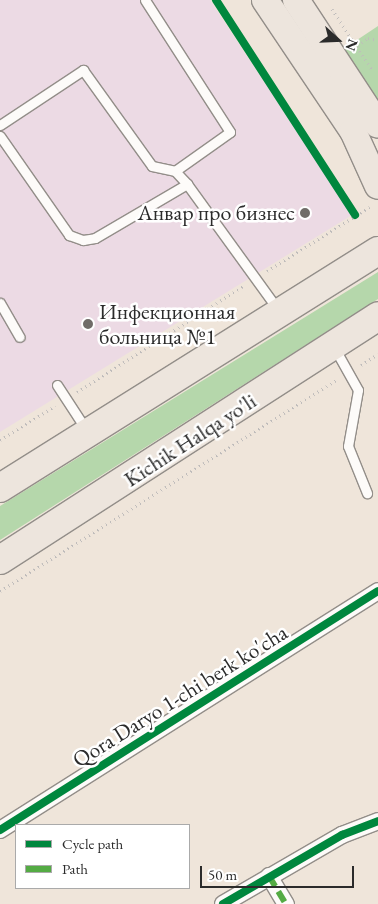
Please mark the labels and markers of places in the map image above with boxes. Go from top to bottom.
place label: Анвар про бизнес [137,200,295,226]
marker: Анвар про бизнес [299,207,311,219]
place label: Инфекционная больница №1 [99,298,235,350]
marker: Инфекционная больница №1 [81,317,95,331]

